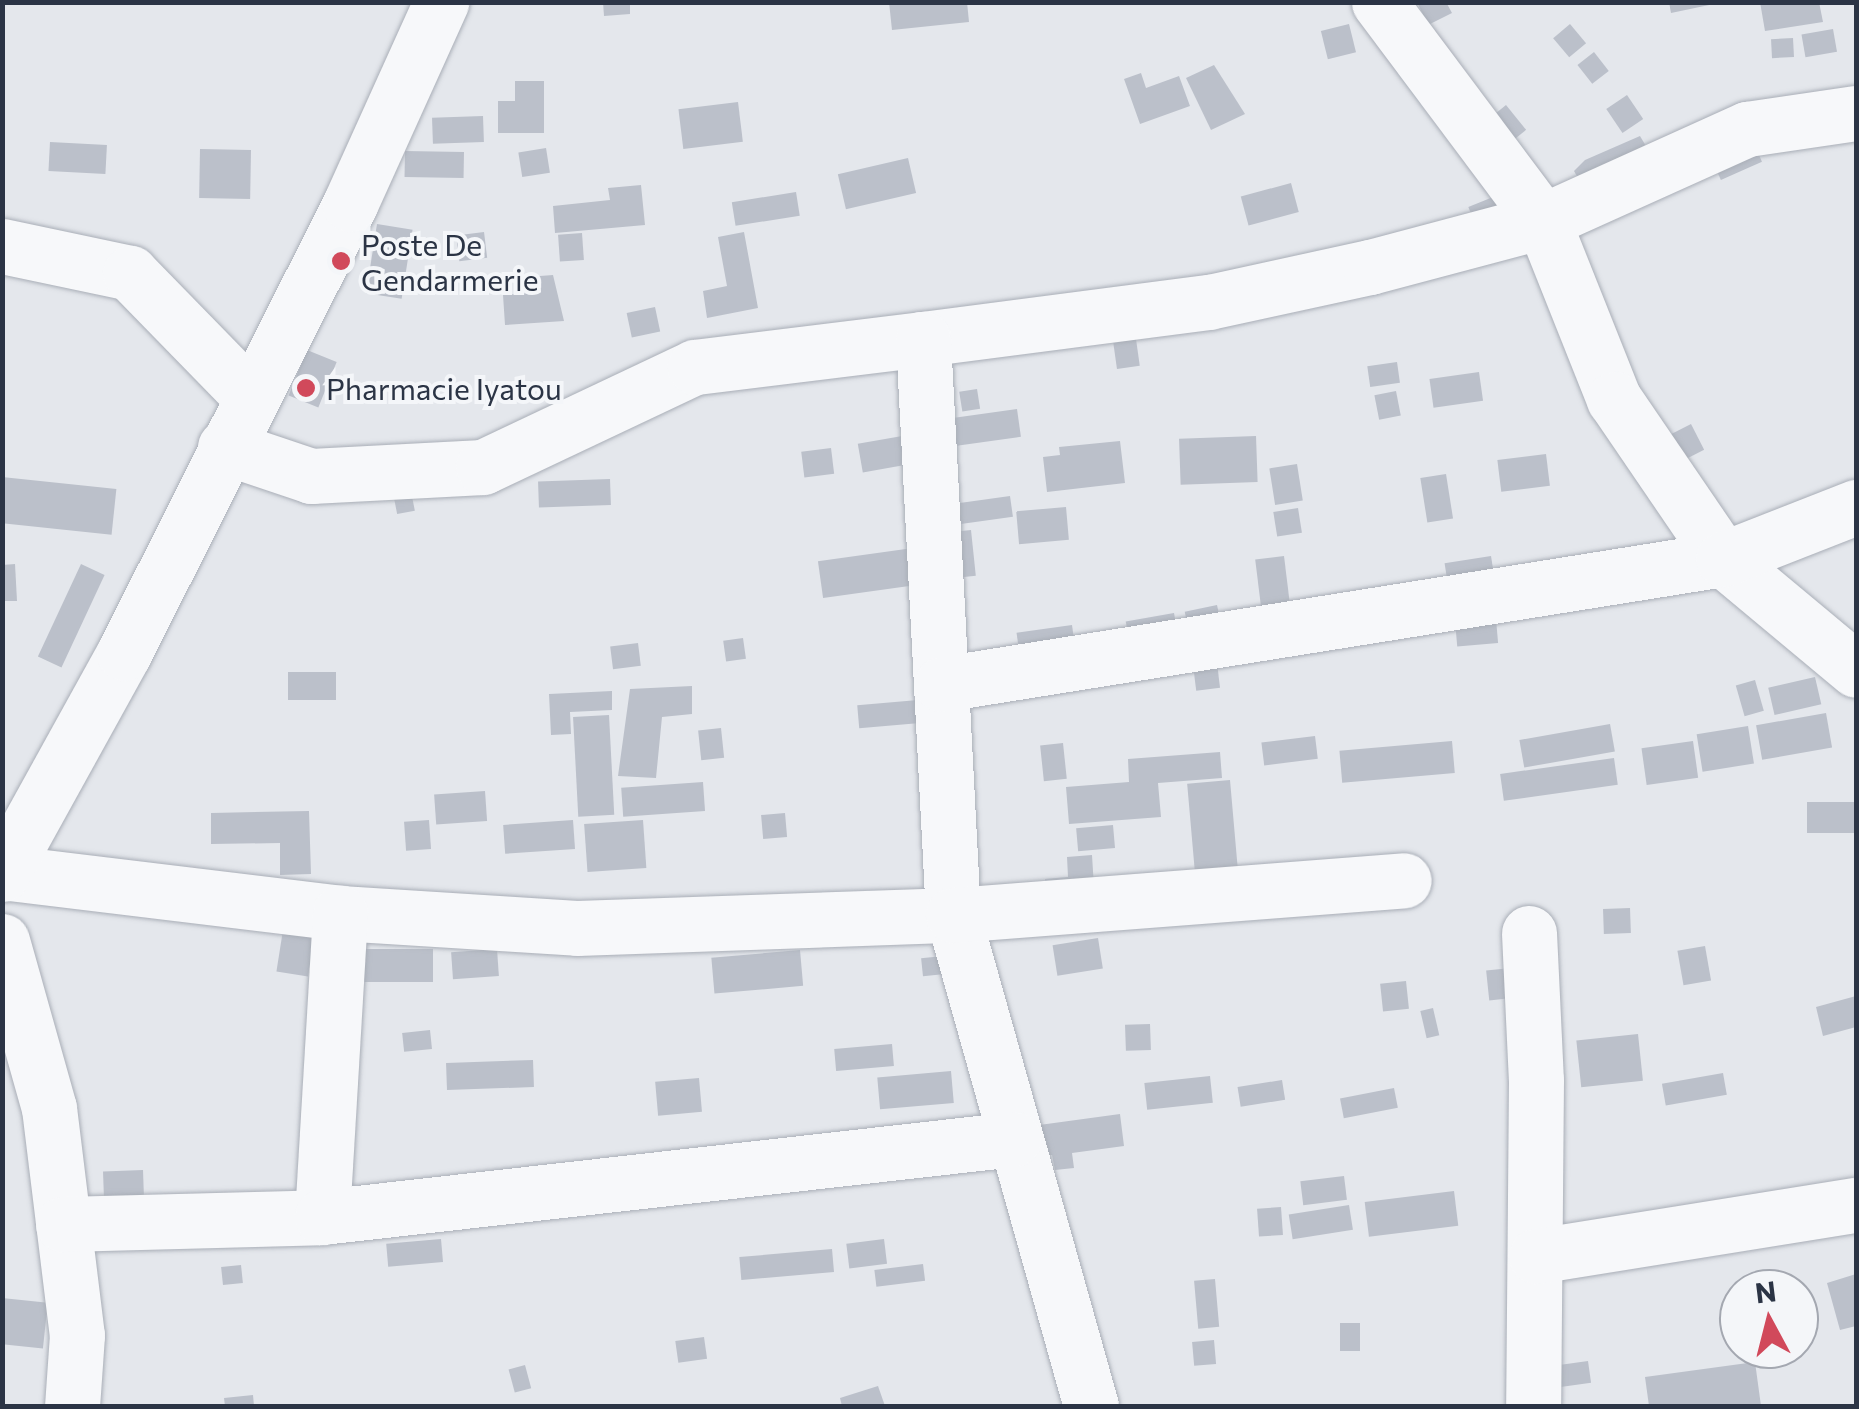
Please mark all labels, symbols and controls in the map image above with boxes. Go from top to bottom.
place label: Poste De Gendarmerie [361,226,539,296]
marker: Poste De Gendarmerie [330,250,352,272]
place label: Pharmacie Iyatou [326,370,562,406]
marker: Pharmacie Iyatou [295,377,317,399]
north arrow [1719,1269,1819,1369]
text: N [1753,1273,1778,1309]

